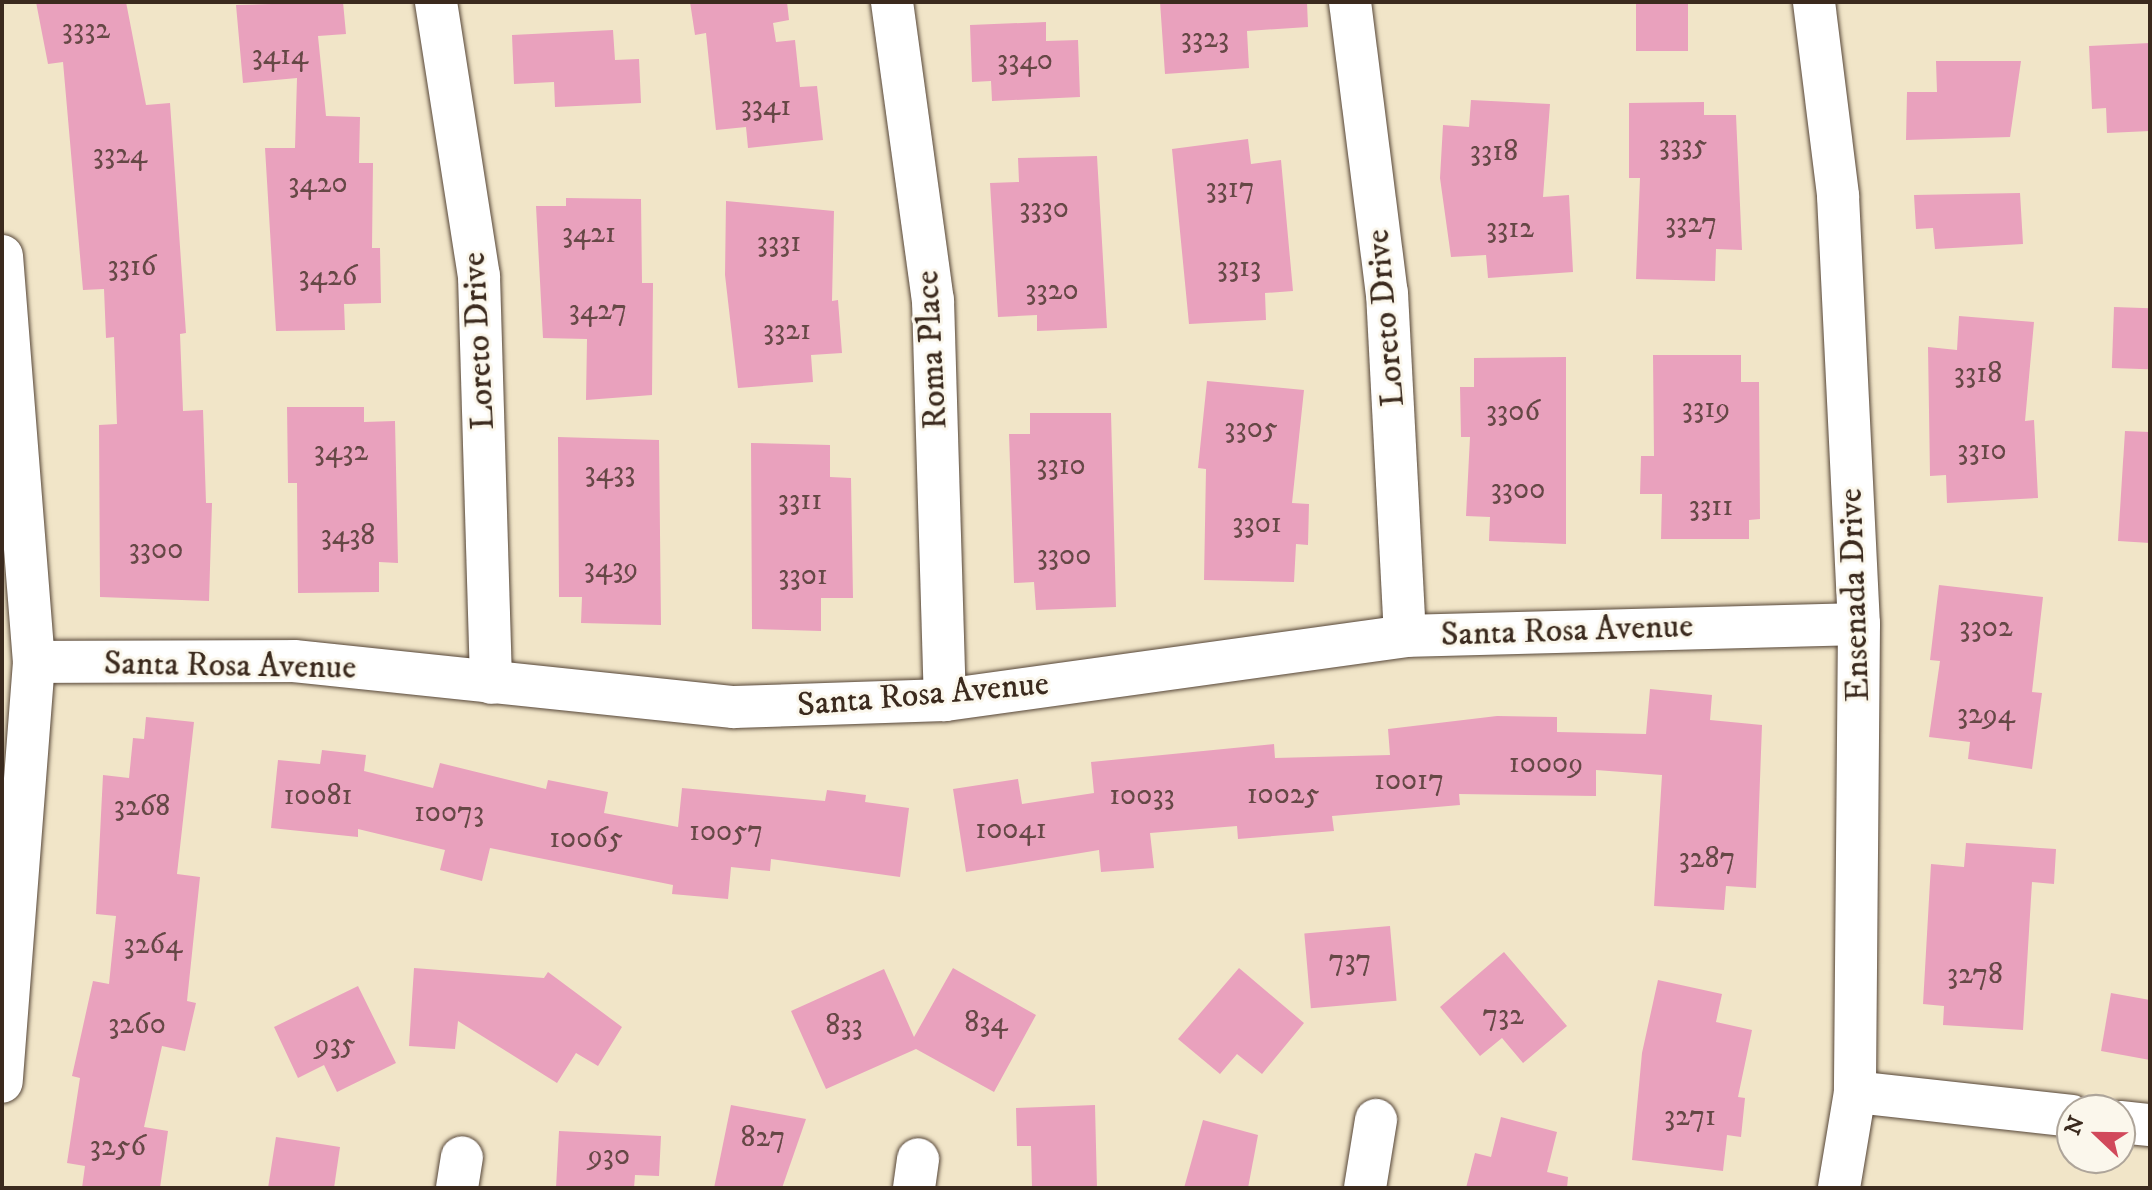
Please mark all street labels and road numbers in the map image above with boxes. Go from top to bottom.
street label: Loreto Drive [1358,228,1414,408]
street label: Loreto Drive [454,251,504,431]
street label: Roma Place [907,269,957,431]
street label: Ensenada Drive [1831,487,1879,703]
street label: Santa Rosa Avenue [1440,606,1694,656]
street label: Santa Rosa Avenue [103,643,357,689]
street label: Santa Rosa Avenue [795,664,1051,726]

